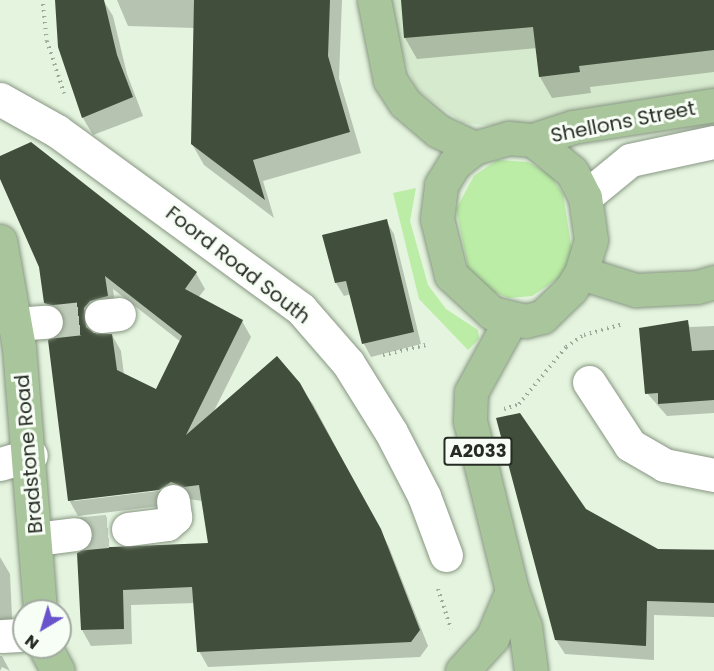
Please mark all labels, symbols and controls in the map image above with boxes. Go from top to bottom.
street label: Shellons Street [549,96,697,148]
street label: Foord Road South [161,201,315,329]
street label: Bradstone Road [10,373,48,535]
road number: A2033 [442,436,514,466]
north arrow [12,599,72,659]
text: N [20,629,44,655]

